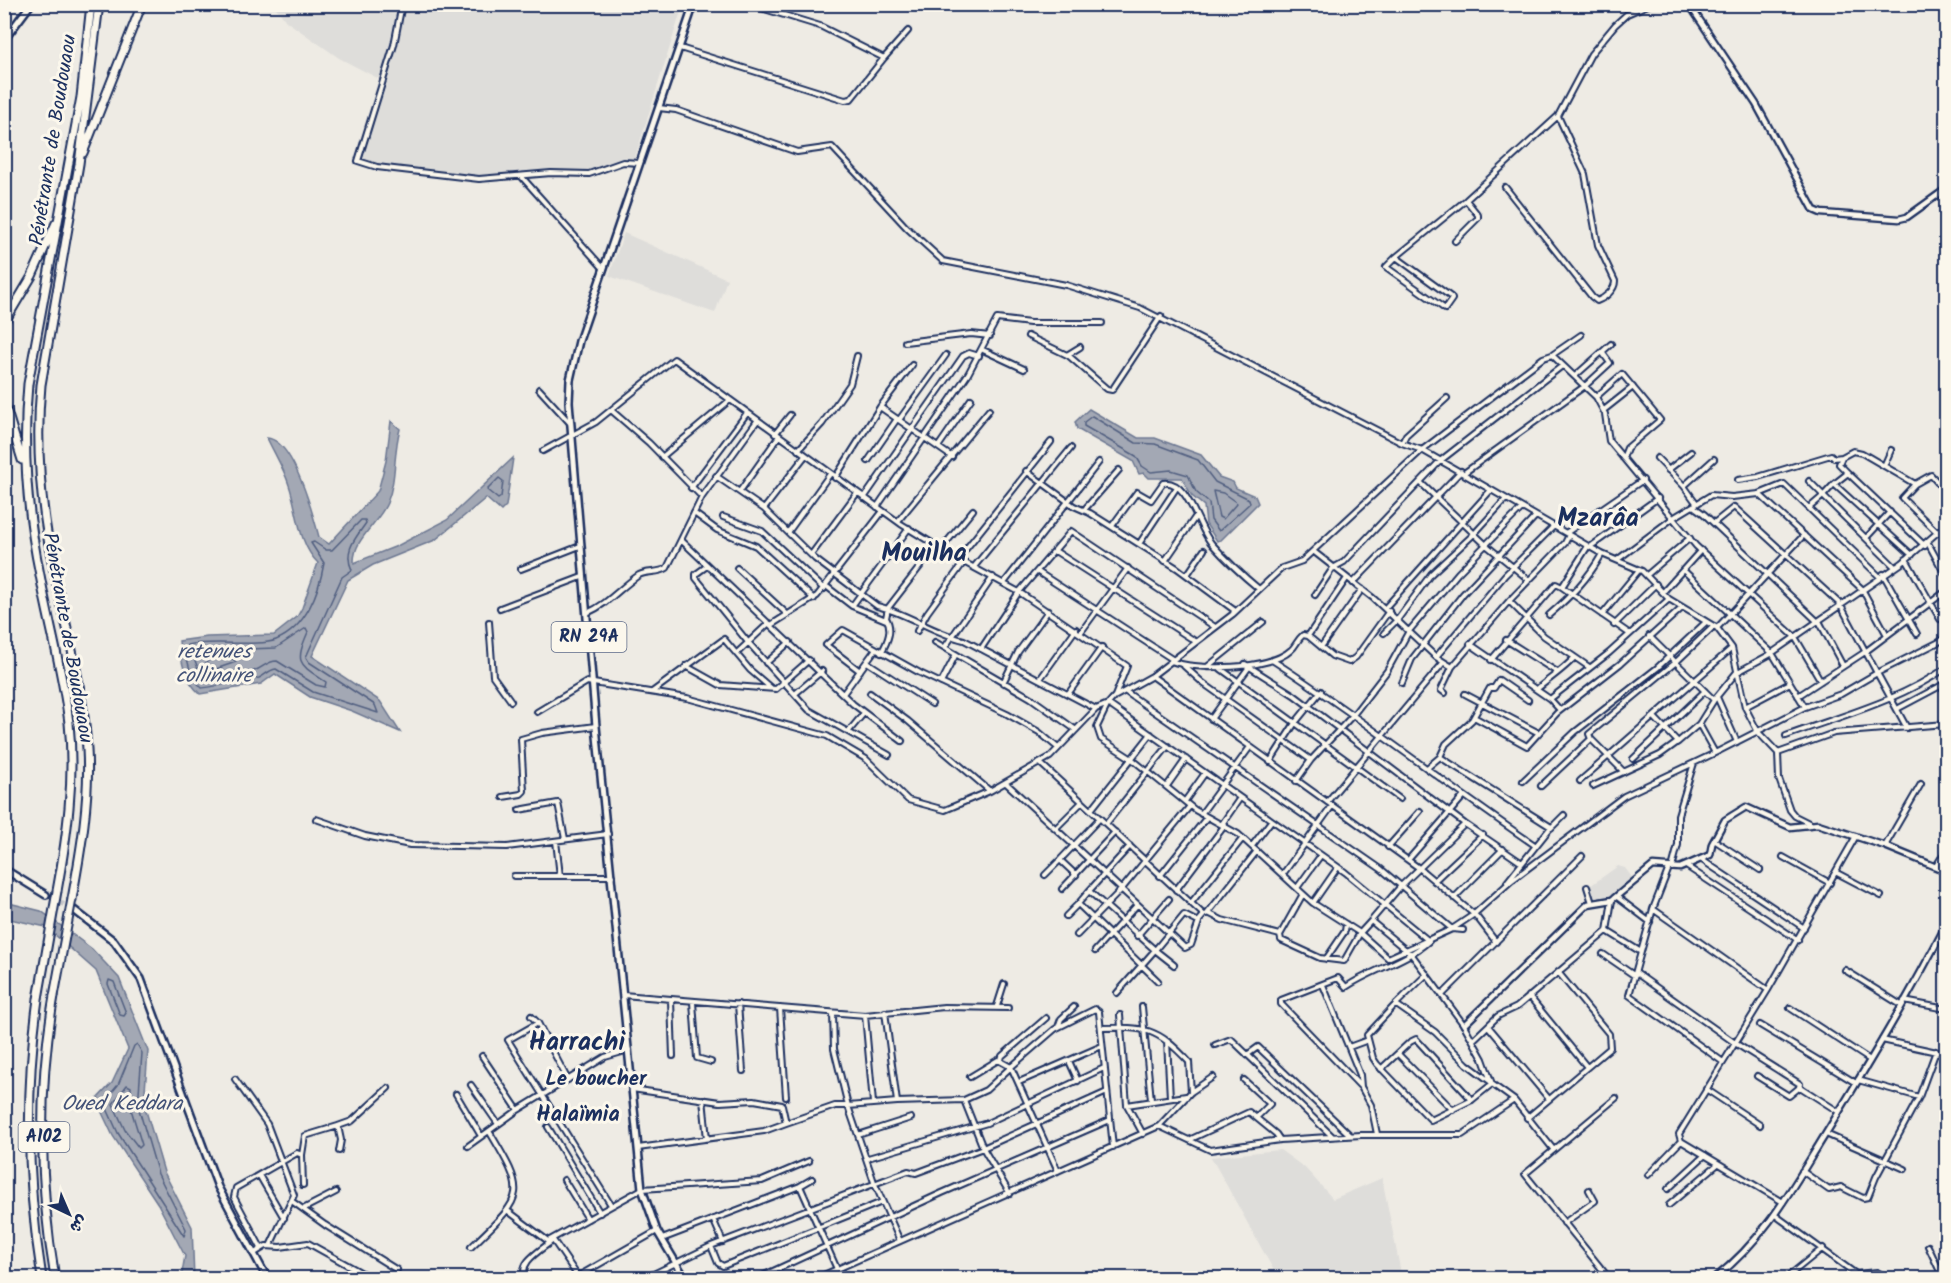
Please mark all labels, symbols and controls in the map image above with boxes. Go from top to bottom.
street label: Pénétrante de Boudouaou [22,32,87,248]
district label: Mzarâa [1557,498,1639,540]
street label: Pénétrante de Boudouaou [33,530,101,746]
district label: Mouilha [881,533,967,575]
road number: RN 29A [552,622,626,652]
water label: retenues collinaire [176,636,255,693]
district label: Harrachi [529,1022,626,1064]
district label: Le boucher [545,1063,648,1096]
water label: Oued Keddara [62,1088,184,1121]
district label: Halaïmia [536,1098,620,1133]
road number: A102 [18,1122,70,1152]
north arrow [39,1184,99,1244]
text: ش [63,1209,93,1239]

